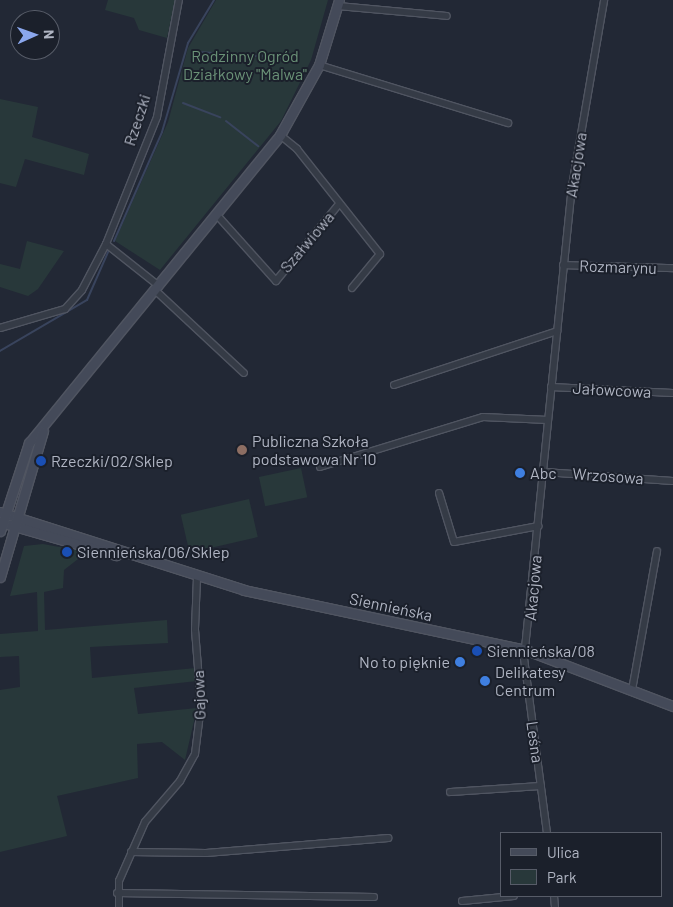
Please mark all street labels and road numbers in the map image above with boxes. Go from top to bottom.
street label: Rzeczki [120,92,154,148]
street label: Akacjowa [561,131,591,199]
street label: Szałwiowa [276,208,338,276]
street label: Rozmarynu [579,256,657,278]
street label: Jałowcowa [572,378,652,402]
street label: Wrzosowa [572,464,644,488]
street label: Akacjowa [521,554,545,622]
street label: Siennieńska [348,589,434,625]
street label: Gajowa [189,670,209,720]
street label: Leśna [523,720,547,764]

